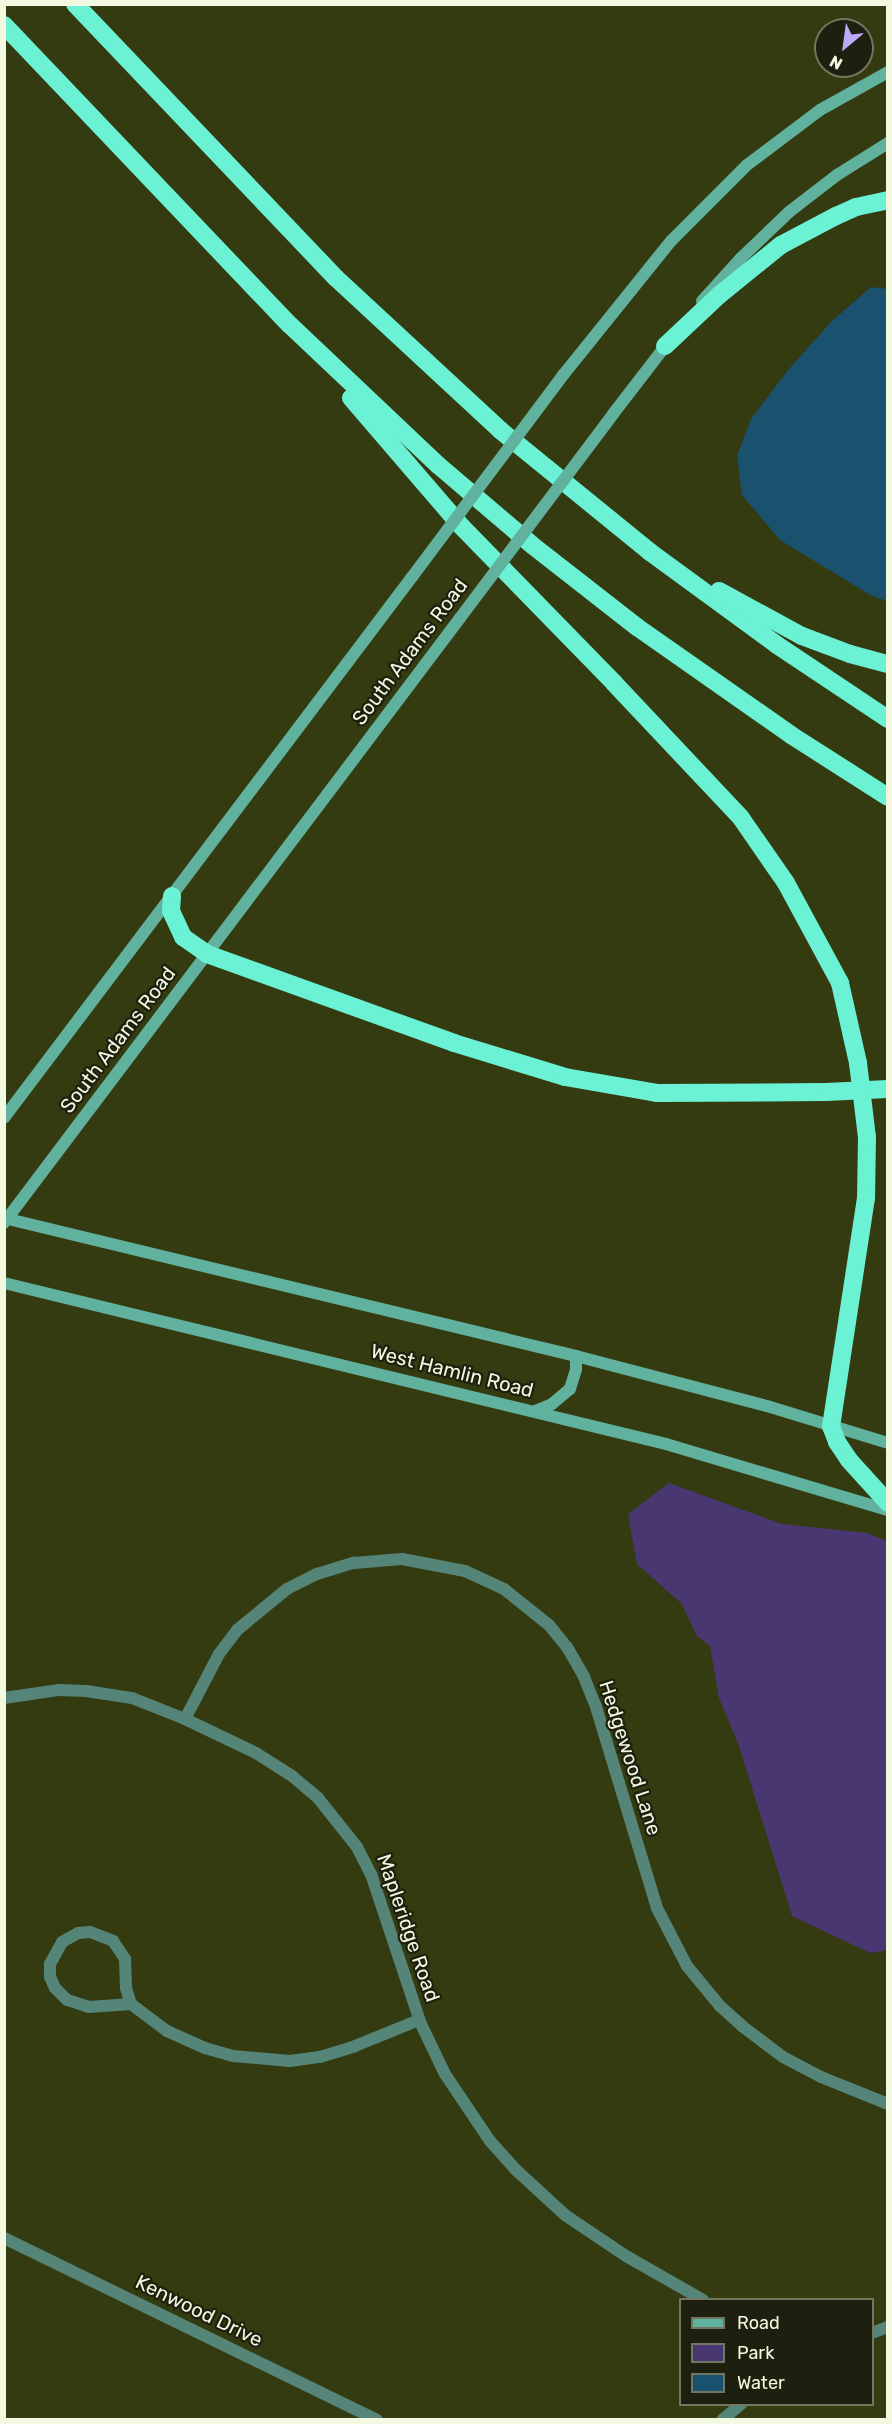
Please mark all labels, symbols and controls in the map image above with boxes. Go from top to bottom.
north arrow [814,18,874,78]
text: N [826,51,846,74]
street label: South Adams Road [347,574,473,730]
street label: South Adams Road [55,962,181,1118]
street label: West Hamlin Road [368,1339,536,1403]
street label: Hedgewood Lane [594,1678,666,1838]
street label: Mapleridge Road [371,1851,445,2005]
street label: Kenwood Drive [132,2270,266,2352]
legend [679,2298,874,2406]
text: Road [737,2312,780,2334]
text: Park [737,2342,774,2364]
text: Water [737,2372,785,2394]

